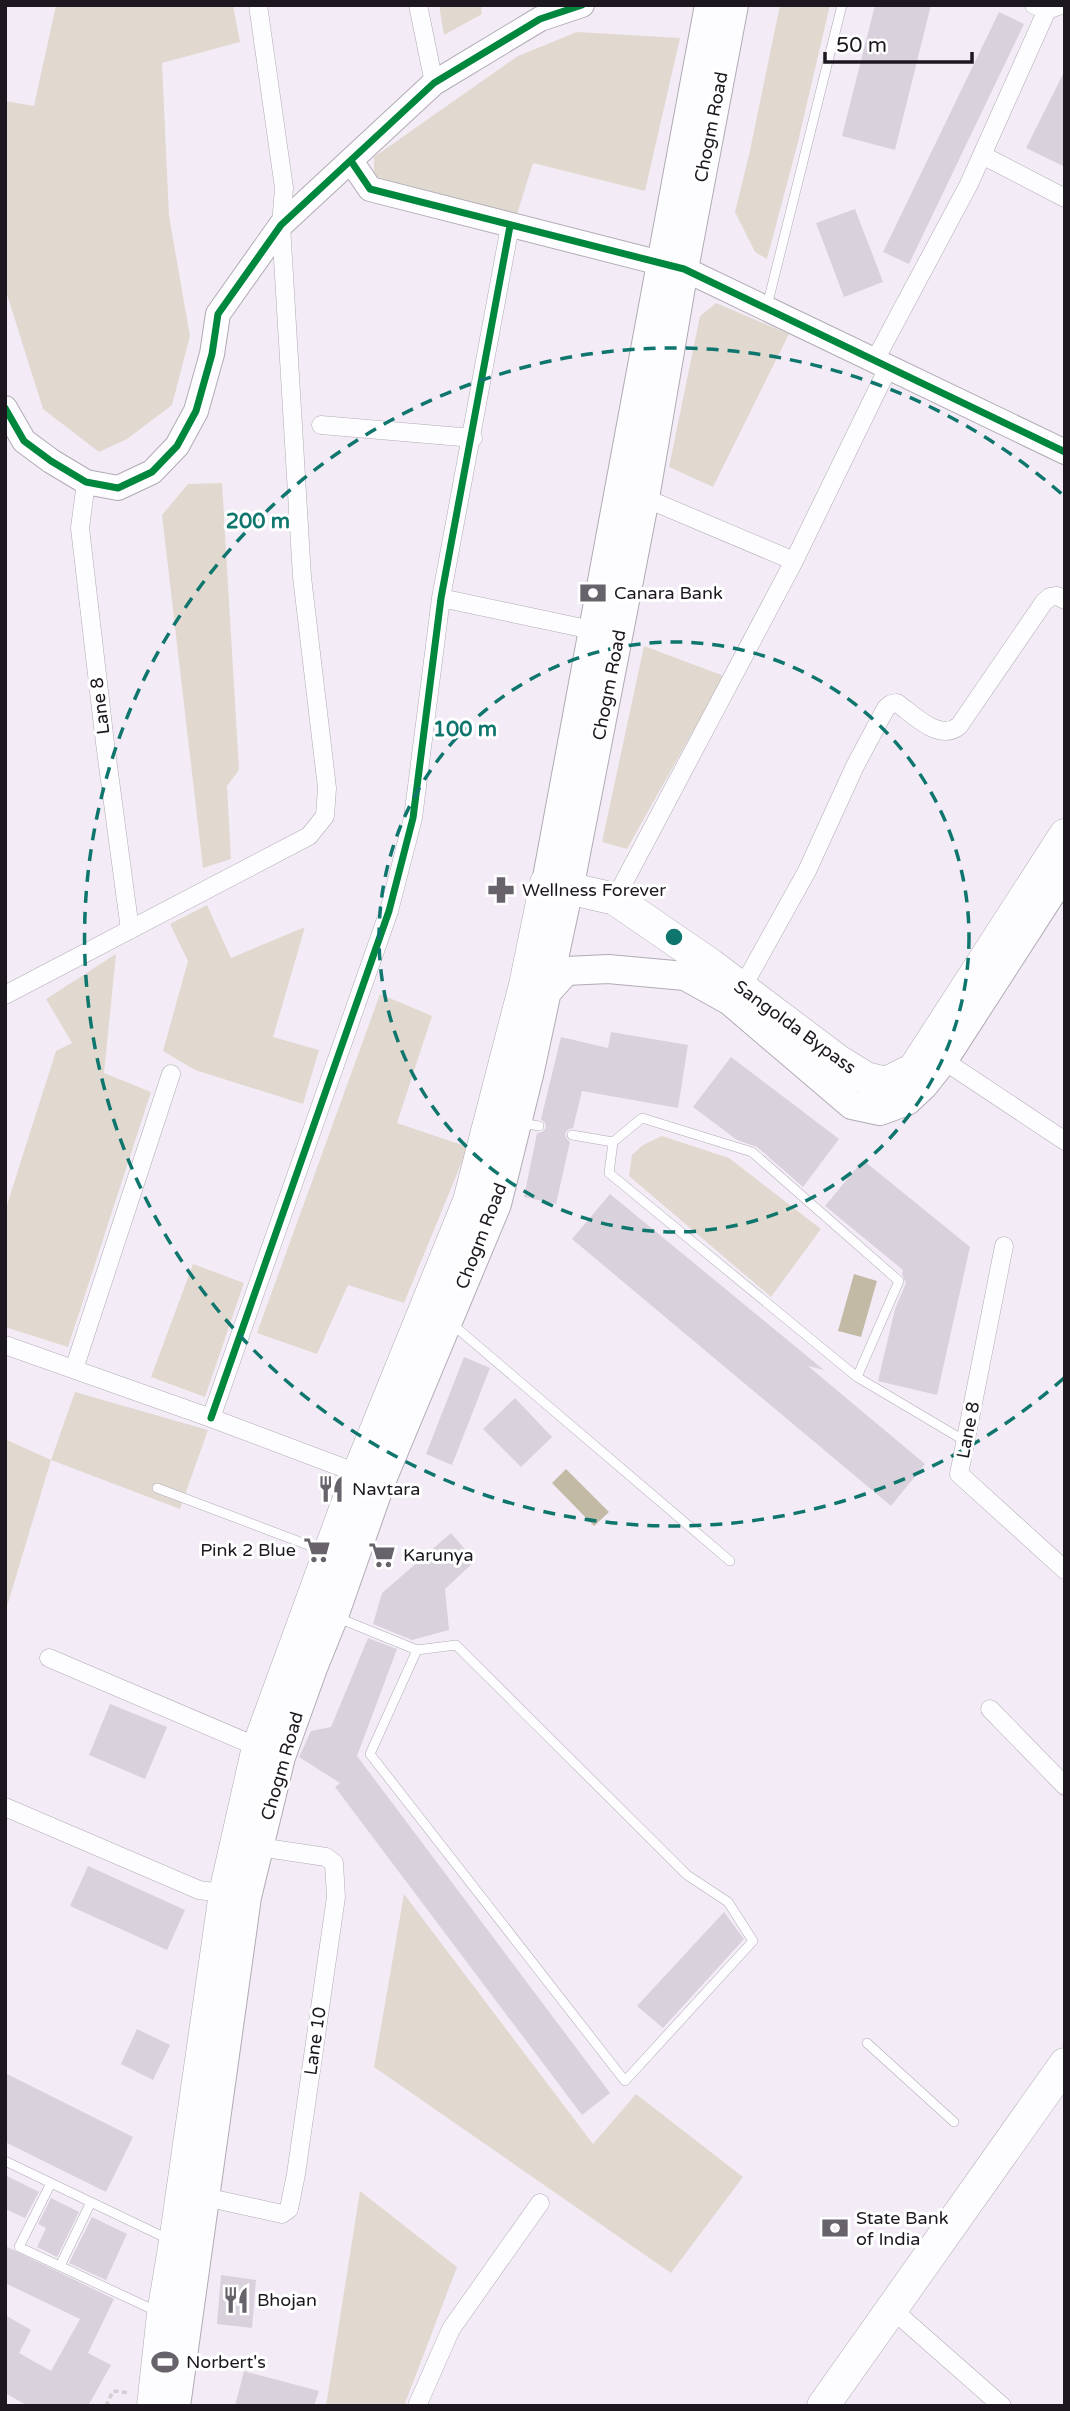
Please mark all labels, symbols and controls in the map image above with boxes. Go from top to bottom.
scale bar [825,21,972,65]
text: 50 m [836,33,887,58]
street label: Chogm Road [689,70,733,184]
text: 200 m [226,509,290,534]
bank icon: Canara Bank [578,578,608,608]
place label: Canara Bank [614,582,723,604]
street label: Chogm Road [587,628,631,742]
street label: Lane 8 [86,676,114,736]
text: 100 m [433,717,497,742]
pharmacy icon: Wellness Forever [486,875,516,905]
place label: Wellness Forever [522,879,666,901]
centre of rings [662,925,686,949]
street label: Sangolda Bypass [730,975,860,1079]
street label: Chogm Road [451,1180,511,1292]
street label: Lane 8 [952,1400,984,1460]
restaurant icon: Navtara [316,1474,346,1504]
place label: Navtara [352,1478,420,1500]
supermarket icon: Pink 2 Blue [302,1535,332,1565]
place label: Pink 2 Blue [200,1539,296,1561]
supermarket icon: Karunya [367,1540,397,1570]
place label: Karunya [403,1544,474,1566]
street label: Chogm Road [256,1709,308,1823]
street label: Lane 10 [299,2005,331,2077]
place label: State Bank of India [856,2207,949,2250]
bank icon: State Bank of India [820,2213,850,2243]
restaurant icon: Bhojan [221,2285,251,2315]
place label: Bhojan [257,2289,317,2311]
sports icon: Norbert's [150,2347,180,2377]
place label: Norbert's [186,2351,266,2373]

